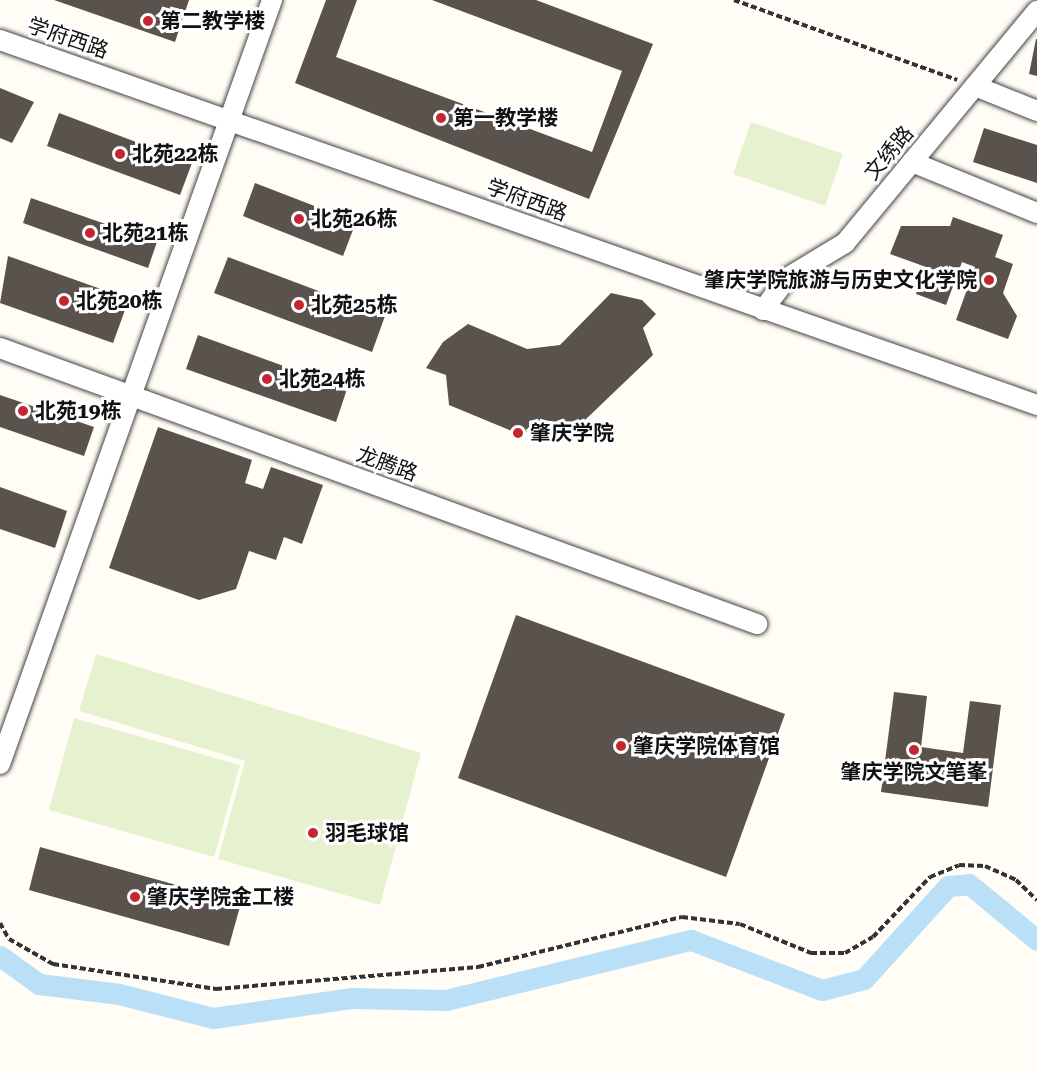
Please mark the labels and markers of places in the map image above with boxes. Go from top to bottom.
place label: 第二教学楼 [160,8,265,34]
marker: 第二教学楼 [141,14,155,28]
place label: 第一教学楼 [453,105,558,131]
marker: 第一教学楼 [434,111,448,125]
place label: 北苑22栋 [132,141,219,167]
marker: 北苑22栋 [113,147,127,161]
place label: 北苑26栋 [311,206,398,232]
marker: 北苑26栋 [292,212,306,226]
place label: 北苑21栋 [102,220,189,246]
marker: 北苑21栋 [83,226,97,240]
place label: 肇庆学院旅游与历史文化学院 [704,267,977,293]
marker: 肇庆学院旅游与历史文化学院 [982,273,996,287]
place label: 北苑20栋 [76,288,163,314]
place label: 北苑25栋 [311,292,398,318]
marker: 北苑20栋 [57,294,71,308]
marker: 北苑25栋 [292,298,306,312]
place label: 北苑24栋 [279,366,366,392]
marker: 北苑24栋 [260,372,274,386]
place label: 北苑19栋 [35,398,122,424]
marker: 北苑19栋 [16,404,30,418]
place label: 肇庆学院 [530,420,614,446]
marker: 肇庆学院 [511,426,525,440]
place label: 肇庆学院体育馆 [633,733,780,759]
marker: 肇庆学院体育馆 [614,739,628,753]
marker: 肇庆学院文笔峯 [907,743,921,757]
place label: 肇庆学院文笔峯 [841,759,987,785]
place label: 羽毛球馆 [325,820,409,846]
marker: 羽毛球馆 [306,826,320,840]
place label: 肇庆学院金工楼 [147,884,294,910]
marker: 肇庆学院金工楼 [128,890,142,904]

